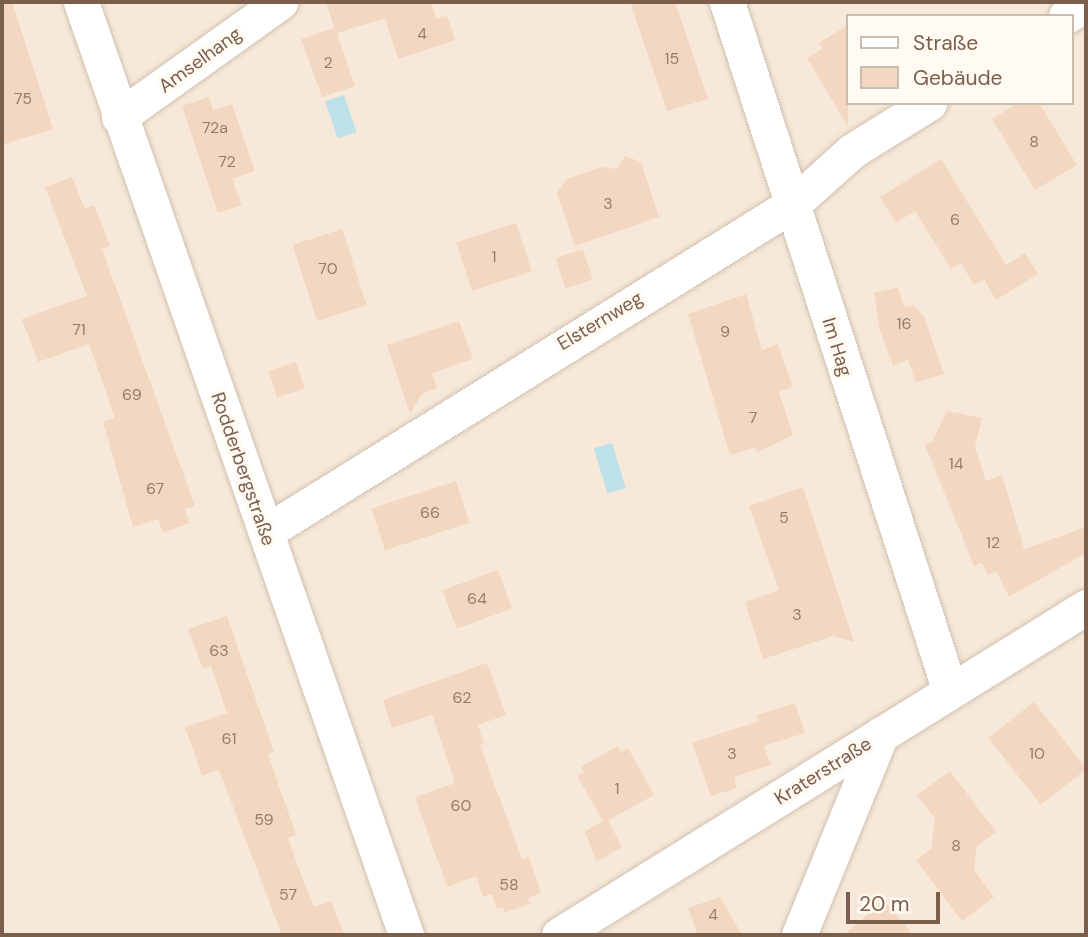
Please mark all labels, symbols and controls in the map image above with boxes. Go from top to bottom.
legend [846,14,1074,105]
street label: Amselhang [154,22,246,98]
house number: 4 [417,24,427,44]
text: Straße [913,29,978,57]
house number: 15 [665,49,679,69]
house number: 2 [323,53,333,73]
text: Gebäude [913,64,1003,92]
house number: 75 [14,89,32,109]
house number: 72a [202,118,228,138]
house number: 8 [1029,132,1039,152]
house number: 72 [218,152,236,172]
house number: 3 [603,194,613,214]
house number: 6 [950,210,960,230]
house number: 1 [492,247,496,267]
house number: 70 [318,259,338,279]
street label: Elsternweg [553,287,647,355]
house number: 16 [896,314,912,334]
street label: Im Hag [817,315,857,379]
house number: 71 [72,320,86,340]
house number: 9 [720,322,730,342]
house number: 69 [122,385,142,405]
street label: Rodderbergstraße [206,389,280,549]
house number: 7 [749,408,757,428]
house number: 14 [949,454,963,474]
house number: 67 [146,479,164,499]
house number: 66 [420,503,440,523]
house number: 5 [779,508,789,528]
house number: 12 [986,533,1000,553]
house number: 64 [467,589,487,609]
house number: 3 [792,605,802,625]
house number: 63 [209,641,229,661]
house number: 62 [453,688,471,708]
house number: 61 [221,729,237,749]
street label: Kraterstraße [770,732,876,810]
house number: 3 [727,744,737,764]
house number: 10 [1029,744,1045,764]
house number: 1 [615,779,619,799]
house number: 60 [451,796,471,816]
house number: 59 [254,810,274,830]
house number: 8 [951,836,961,856]
house number: 58 [499,875,519,895]
scale bar [850,878,944,922]
house number: 57 [279,885,297,905]
text: 20 m [859,890,910,918]
house number: 4 [708,905,718,925]

